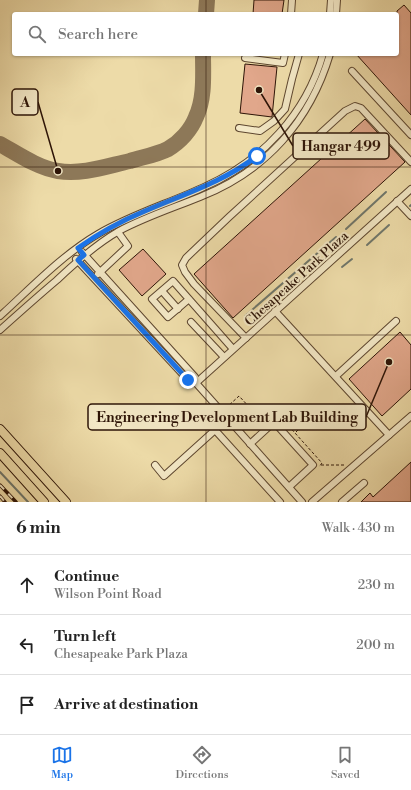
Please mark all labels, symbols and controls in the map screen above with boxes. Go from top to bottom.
search box [12,12,399,56]
icon: search [26,23,48,45]
text: Search here [58,25,138,44]
callout: A [12,89,38,115]
text: A [19,94,31,112]
callout: Hangar 499 [293,133,389,159]
text: Hangar 499 [301,138,381,156]
route start [248,147,266,165]
street label: Chesapeake Park Plaza [242,228,352,330]
route end [179,371,197,389]
callout: Engineering Development Lab Building [88,404,366,430]
text: Engineering Development Lab Building [96,409,359,427]
text: 6 min [16,517,61,539]
text: Walk · 430 m [322,520,395,536]
text: Continue [54,567,119,586]
icon: ahead [16,574,38,596]
text: 230 m [358,577,395,593]
text: Wilson Point Road [54,586,162,602]
text: Turn left [54,627,116,646]
icon: left [16,634,38,656]
text: 200 m [356,637,395,653]
text: Chesapeake Park Plaza [54,646,188,662]
icon: arrive [16,694,38,716]
text: Arrive at destination [54,695,198,714]
tab: Map [51,744,73,782]
tab: Directions [176,744,229,782]
tab: Saved [331,744,360,782]

